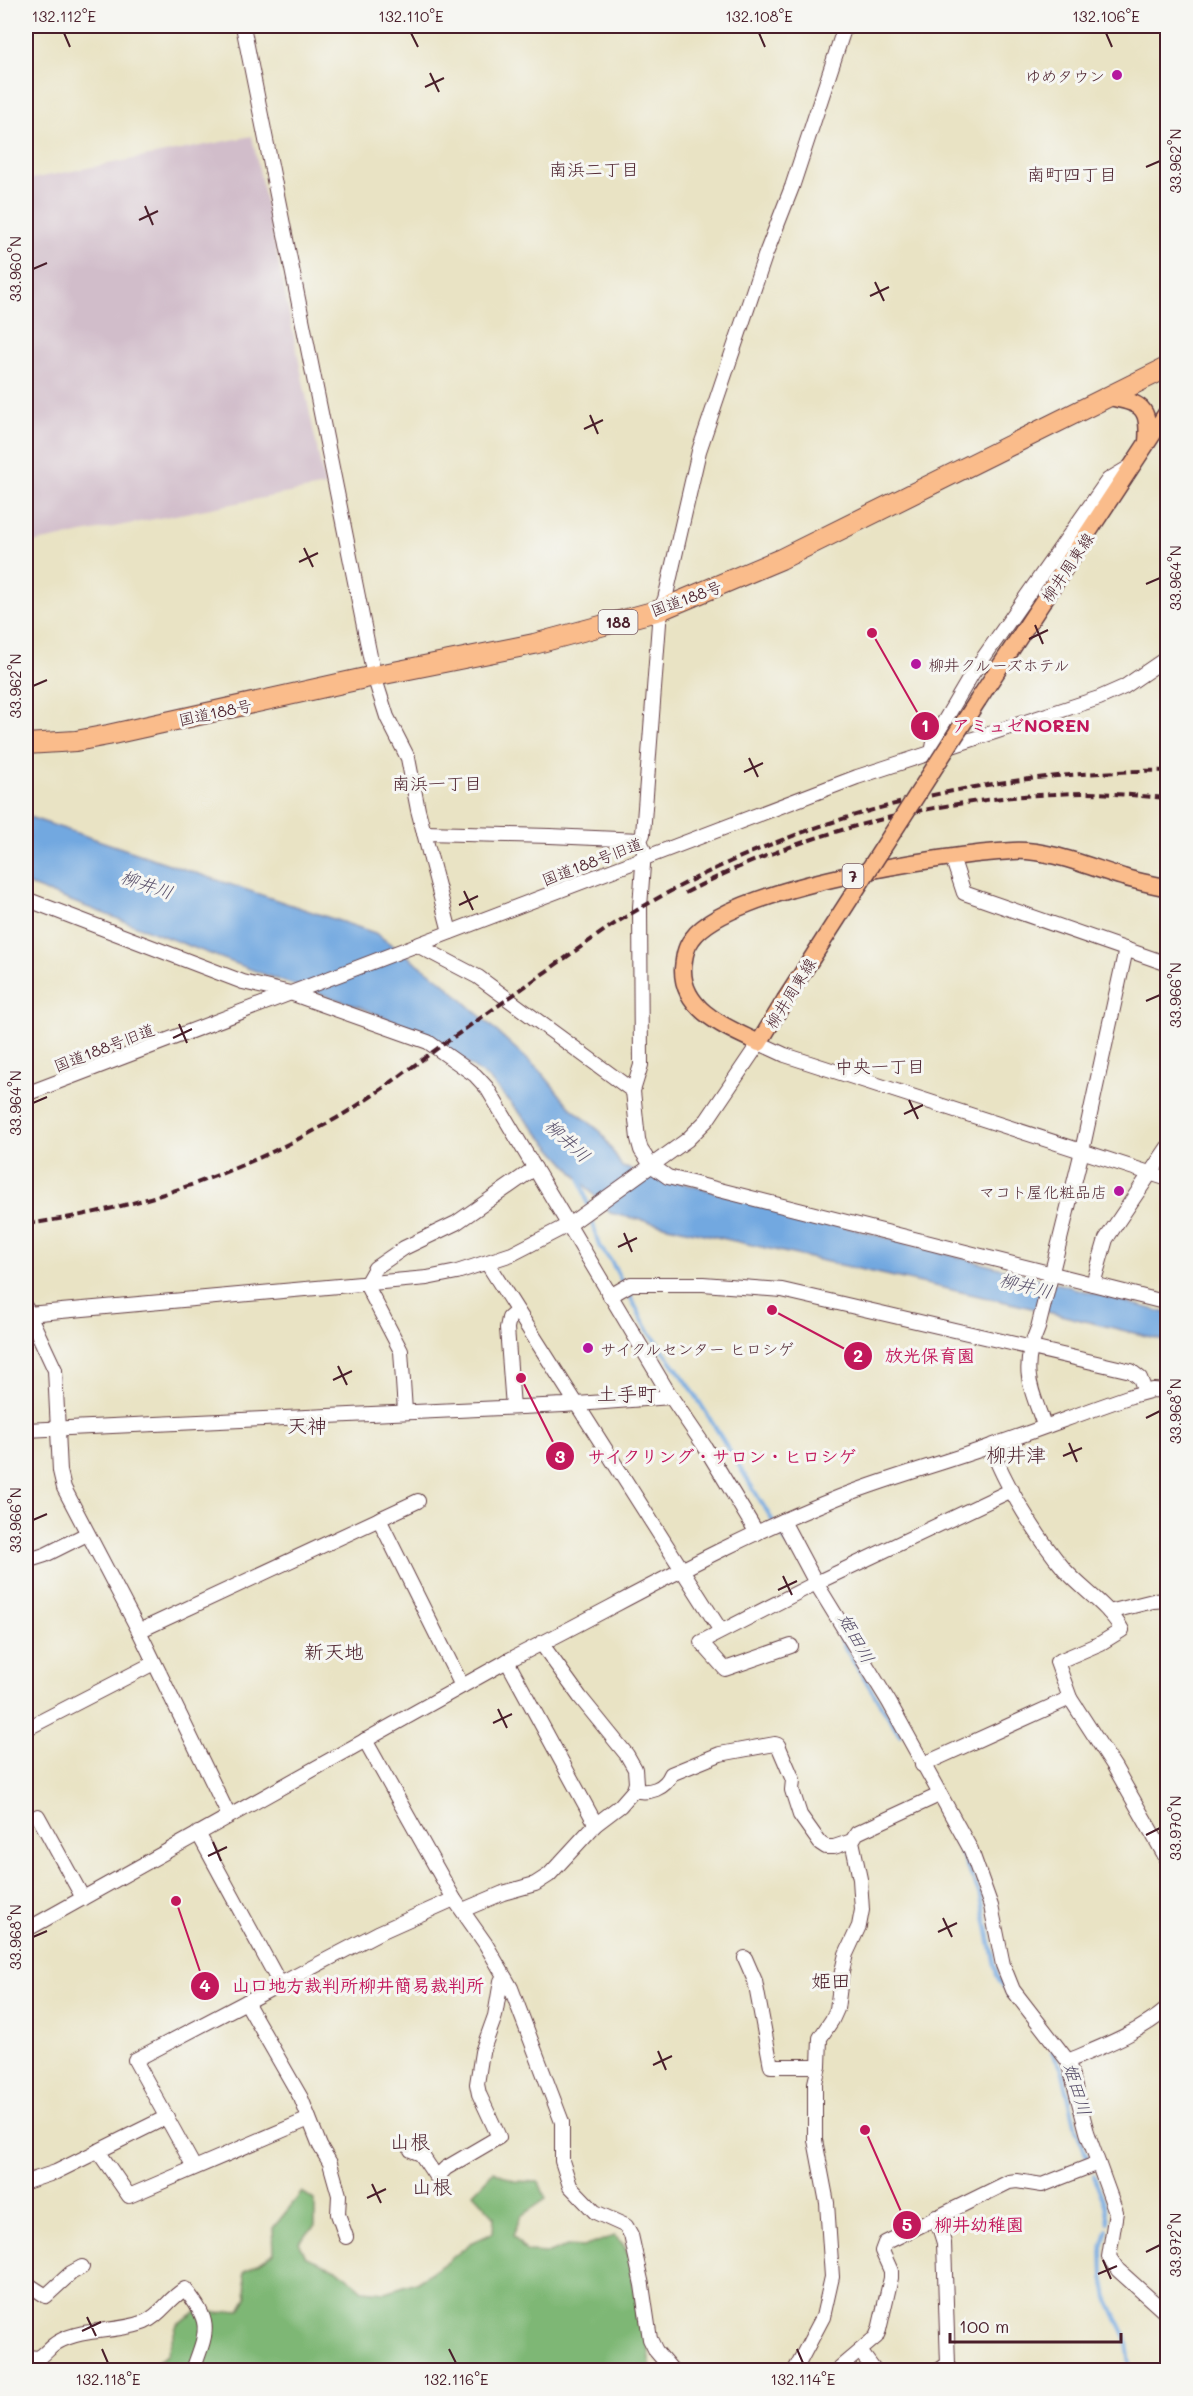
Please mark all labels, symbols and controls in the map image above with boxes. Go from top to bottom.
text: 132.112°E [32,6,97,26]
text: 132.110°E [378,6,444,26]
text: 132.108°E [725,6,793,26]
text: 132.106°E [1072,6,1140,26]
place label: ゆめタウン [1025,65,1105,86]
marker: ゆめタウン [1110,68,1124,82]
text: 33.962°N [1165,128,1185,194]
district label: 南浜二丁目 [549,157,639,181]
district label: 南町四丁目 [1027,162,1117,186]
text: 33.960°N [5,236,25,302]
street label: 柳井周東線 [1036,528,1098,606]
text: 33.964°N [1165,545,1185,611]
street label: 国道188号 [647,575,725,621]
road number: 188 [598,610,638,634]
text: 33.962°N [5,653,25,719]
place label: 柳井クルーズホテル [928,654,1070,675]
marker: 柳井クルーズホテル [909,657,923,671]
street label: 国道188号 [176,694,254,730]
callout: アミュゼNOREN [910,708,1102,744]
text: 1 [921,713,929,737]
text: アミュゼNOREN [952,713,1090,737]
district label: 南浜一丁目 [392,771,482,795]
street label: 国道188号旧道 [539,832,645,890]
water label: 柳井川 [118,864,176,904]
road number: 7 [842,864,864,888]
street label: 柳井周東線 [760,954,820,1032]
text: 33.966°N [1165,962,1185,1028]
street label: 国道188号旧道 [51,1018,157,1076]
district label: 中央一丁目 [835,1054,925,1078]
text: 33.964°N [5,1070,25,1136]
water label: 柳井川 [540,1113,596,1167]
place label: マコト屋化粧品店 [979,1181,1107,1202]
marker: マコト屋化粧品店 [1112,1184,1126,1198]
water label: 柳井川 [997,1267,1055,1303]
place label: サイクルセンター ヒロシゲ [600,1338,794,1359]
callout: 放光保育園 [843,1338,987,1374]
marker: サイクルセンター ヒロシゲ [581,1341,595,1355]
text: 2 [853,1343,863,1367]
text: 放光保育園 [885,1343,975,1367]
text: 33.968°N [1165,1378,1185,1444]
district label: 土手町 [597,1380,657,1406]
district label: 天神 [287,1412,327,1438]
callout: サイクリング・サロン・ヒロシゲ [545,1438,869,1474]
district label: 柳井津 [986,1441,1046,1467]
text: 3 [555,1444,566,1468]
text: サイクリング・サロン・ヒロシゲ [588,1444,856,1468]
text: 33.966°N [5,1487,25,1553]
water label: 姫田川 [833,1609,881,1667]
district label: 新天地 [304,1638,364,1664]
text: 33.970°N [1165,1795,1185,1861]
text: 33.968°N [5,1904,25,1970]
district label: 姫田 [811,1967,851,1993]
callout: 山口地方裁判所柳井簡易裁判所 [190,1968,496,2004]
text: 4 [199,1973,211,1997]
text: 山口地方裁判所柳井簡易裁判所 [232,1973,484,1997]
water label: 姫田川 [1059,2060,1097,2118]
district label: 山根 [390,2128,430,2154]
district label: 山根 [412,2173,452,2199]
callout: 柳井幼稚園 [892,2207,1036,2243]
text: 5 [902,2212,912,2236]
text: 柳井幼稚園 [934,2212,1024,2236]
text: 33.972°N [1165,2213,1185,2277]
scale bar [950,2306,1121,2344]
text: 100 m [959,2314,1009,2338]
text: 132.118°E [75,2369,141,2389]
text: 132.116°E [423,2369,489,2389]
text: 132.114°E [771,2369,836,2389]

